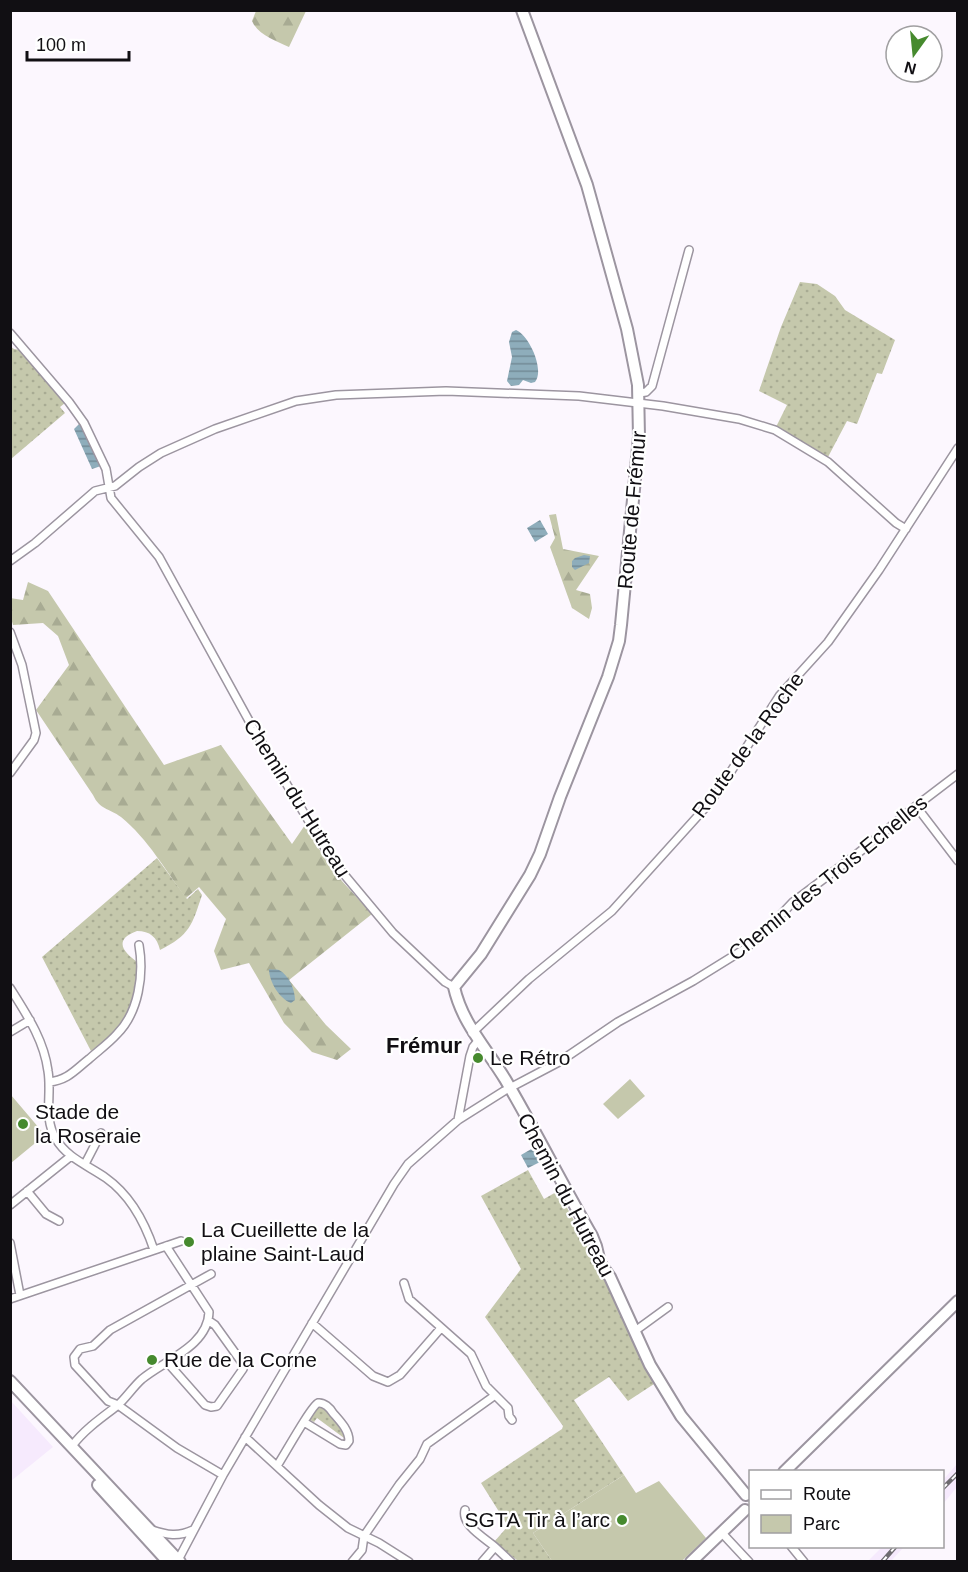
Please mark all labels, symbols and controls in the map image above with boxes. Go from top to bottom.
scale bar [27,24,129,62]
north arrow [884,24,944,84]
text: 100 m [36,35,86,55]
text: N [902,58,918,78]
street label: Route de Frémur [613,430,650,590]
street label: Route de la Roche [687,668,808,822]
street label: Chemin du Hutreau [239,714,355,881]
street label: Chemin des Trois Echelles [724,790,932,965]
district label: Frémur [386,1033,462,1058]
place label: Le Rétro [490,1046,571,1069]
marker: Le Rétro [471,1051,485,1065]
place label: Stade de la Roseraie [35,1100,141,1147]
street label: Chemin du Hutreau [514,1109,619,1281]
marker: Stade de la Roseraie [16,1117,30,1131]
place label: La Cueillette de la plaine Saint-Laud [201,1218,369,1265]
marker: La Cueillette de la plaine Saint-Laud [182,1235,196,1249]
place label: Rue de la Corne [164,1348,317,1371]
marker: Rue de la Corne [145,1353,159,1367]
legend [749,1470,944,1548]
text: Route [803,1484,851,1504]
place label: SGTA Tir à l’arc [465,1508,610,1531]
marker: SGTA Tir à l’arc [615,1513,629,1527]
text: Parc [803,1514,840,1534]

